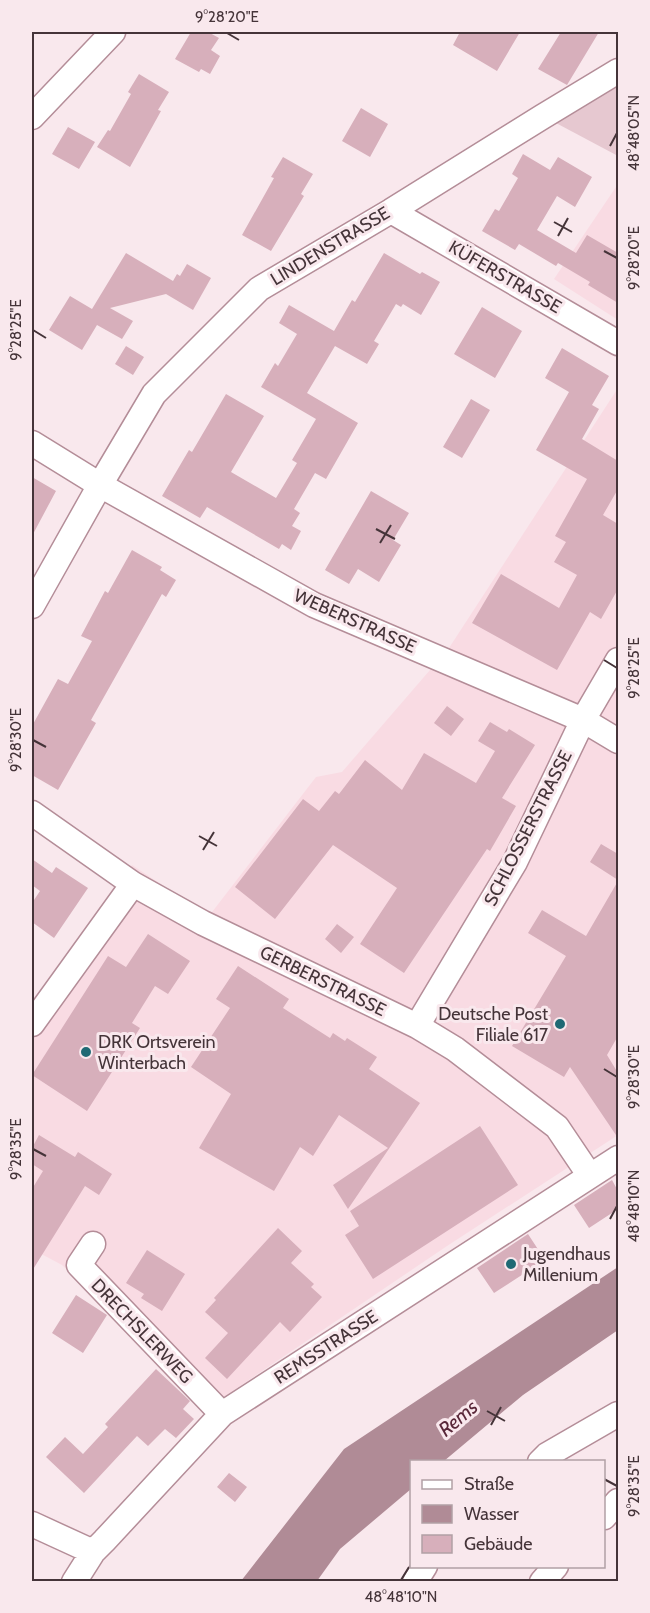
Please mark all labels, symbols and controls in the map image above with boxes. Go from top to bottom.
text: 9°28'20"E [195,8,259,26]
text: 48°48'05"N [625,95,643,171]
street label: LINDENSTRASSE [266,202,394,290]
text: 9°28'20"E [625,226,643,290]
street label: KÜFERSTRASSE [445,236,565,318]
text: 9°28'25"E [7,299,25,361]
street label: WEBERSTRASSE [290,584,420,658]
text: 9°28'25"E [625,637,643,699]
text: 9°28'30"E [7,708,25,772]
street label: SCHLOSSERSTRASSE [479,747,577,909]
street label: GERBERSTRASSE [256,941,390,1021]
place label: Deutsche Post Filiale 617 [438,1003,548,1046]
marker: Deutsche Post Filiale 617 [553,1017,567,1031]
place label: DRK Ortsverein Winterbach [98,1031,216,1074]
marker: DRK Ortsverein Winterbach [79,1045,93,1059]
text: 9°28'30"E [625,1045,643,1109]
text: 9°28'35"E [7,1118,25,1180]
text: 48°48'10"N [625,1170,643,1242]
place label: Jugendhaus Millenium [522,1243,610,1286]
marker: Jugendhaus Millenium [504,1257,518,1271]
street label: DRECHSLERWEG [87,1274,197,1388]
street label: REMSSTRASSE [270,1305,382,1389]
water label: Rems [433,1395,483,1441]
text: 9°28'35"E [625,1455,643,1517]
legend [410,1460,605,1568]
text: Straße [464,1473,514,1495]
text: Wasser [464,1503,519,1525]
text: Gebäude [464,1533,533,1555]
text: 48°48'10"N [365,1588,437,1606]

